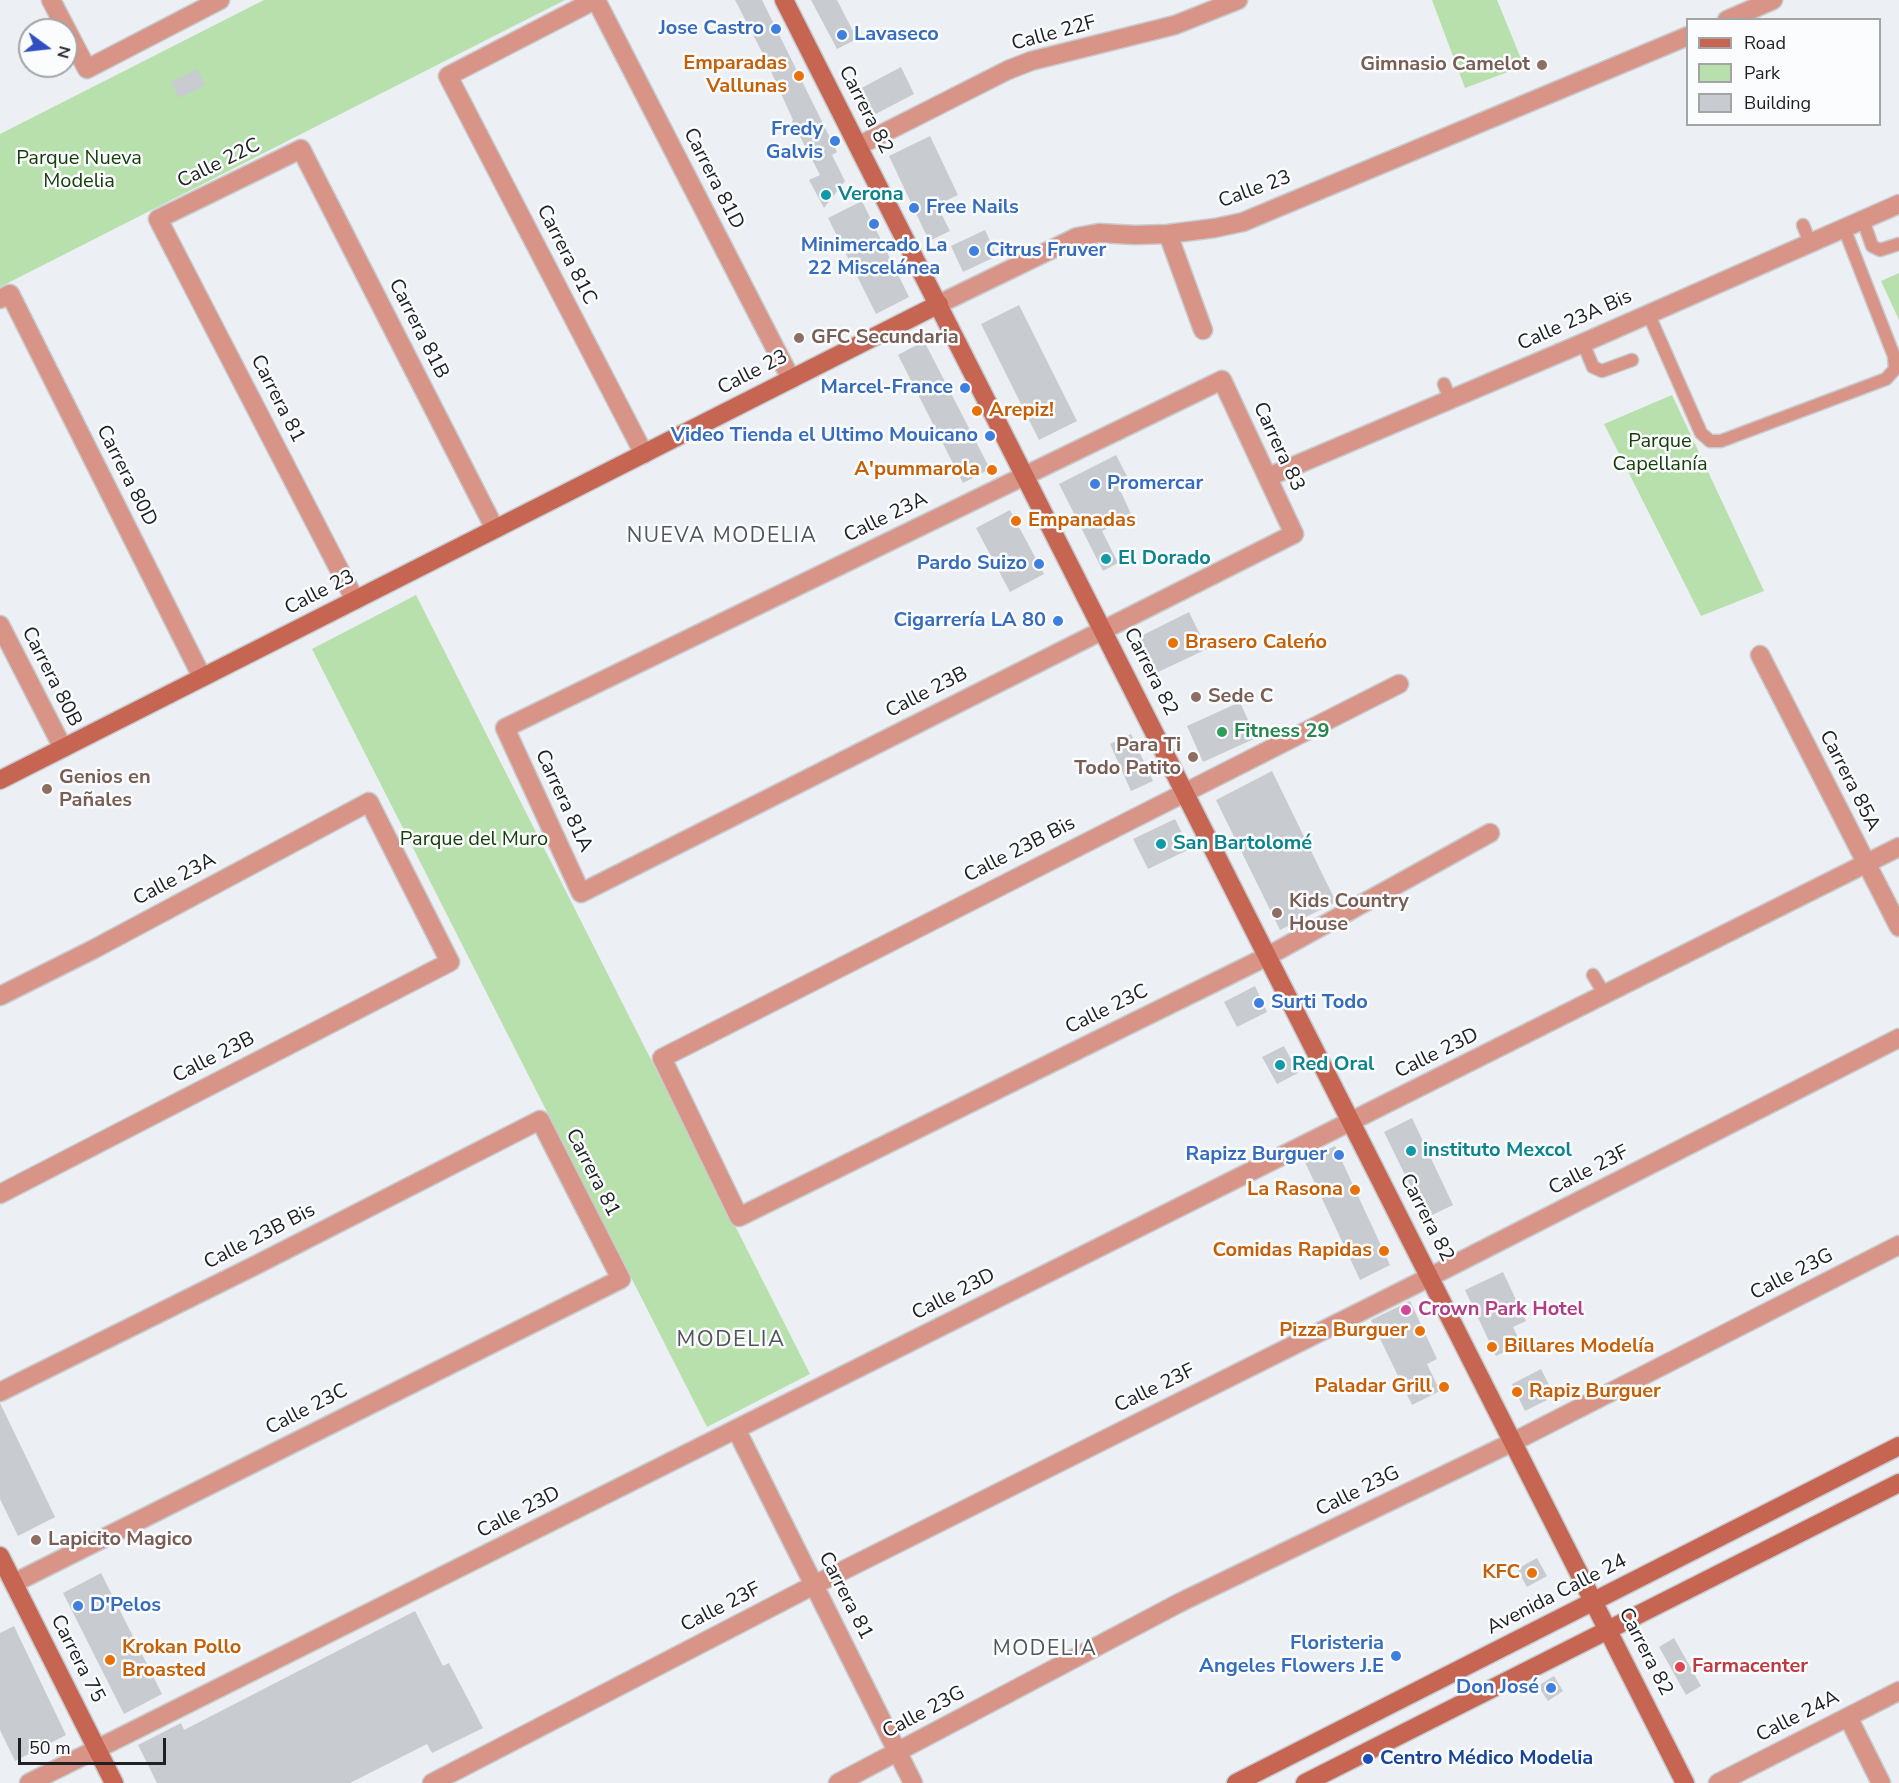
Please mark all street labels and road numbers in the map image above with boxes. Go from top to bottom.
street label: Calle 22F [1009,11,1099,57]
street label: Carrera 82 [833,62,897,158]
street label: Carrera 81D [677,124,749,234]
street label: Calle 22C [174,134,264,194]
street label: Calle 23 [1216,166,1294,214]
street label: Carrera 81C [531,201,601,309]
street label: Carrera 81B [383,275,453,383]
street label: Calle 23A Bis [1514,285,1636,357]
street label: Calle 23 [714,345,792,401]
street label: Carrera 81 [245,351,309,447]
street label: Carrera 83 [1247,399,1309,495]
street label: Carrera 80D [90,421,162,531]
street label: Calle 23A [840,488,932,548]
street label: Calle 23 [281,565,359,621]
street label: Carrera 80B [16,623,86,731]
street label: Carrera 82 [1118,624,1182,720]
street label: Calle 23B [882,662,972,724]
street label: Carrera 85A [1813,727,1885,835]
street label: Carrera 81A [529,746,597,856]
street label: Calle 23B Bis [960,812,1080,888]
street label: Calle 23A [130,848,220,912]
street label: Calle 23C [1062,980,1152,1040]
street label: Calle 23D [1391,1023,1483,1085]
street label: Calle 23B [169,1027,259,1089]
street label: Carrera 81 [560,1125,624,1221]
street label: Calle 23F [1545,1141,1633,1201]
street label: Carrera 82 [1394,1170,1458,1266]
street label: Calle 23B Bis [200,1199,320,1275]
street label: Calle 23G [1747,1244,1837,1306]
street label: Calle 23D [908,1264,1000,1326]
street label: Calle 23F [1111,1359,1199,1419]
street label: Calle 23C [262,1379,352,1441]
street label: Calle 23G [1312,1462,1404,1522]
street label: Calle 23D [473,1482,565,1544]
street label: Carrera 81 [813,1548,877,1644]
street label: Avenida Calle 24 [1483,1549,1631,1641]
street label: Calle 23F [677,1578,765,1638]
street label: Carrera 82 [1613,1604,1677,1700]
street label: Carrera 75 [45,1611,109,1707]
street label: Calle 23G [879,1681,969,1745]
street label: Calle 24A [1753,1686,1843,1748]

